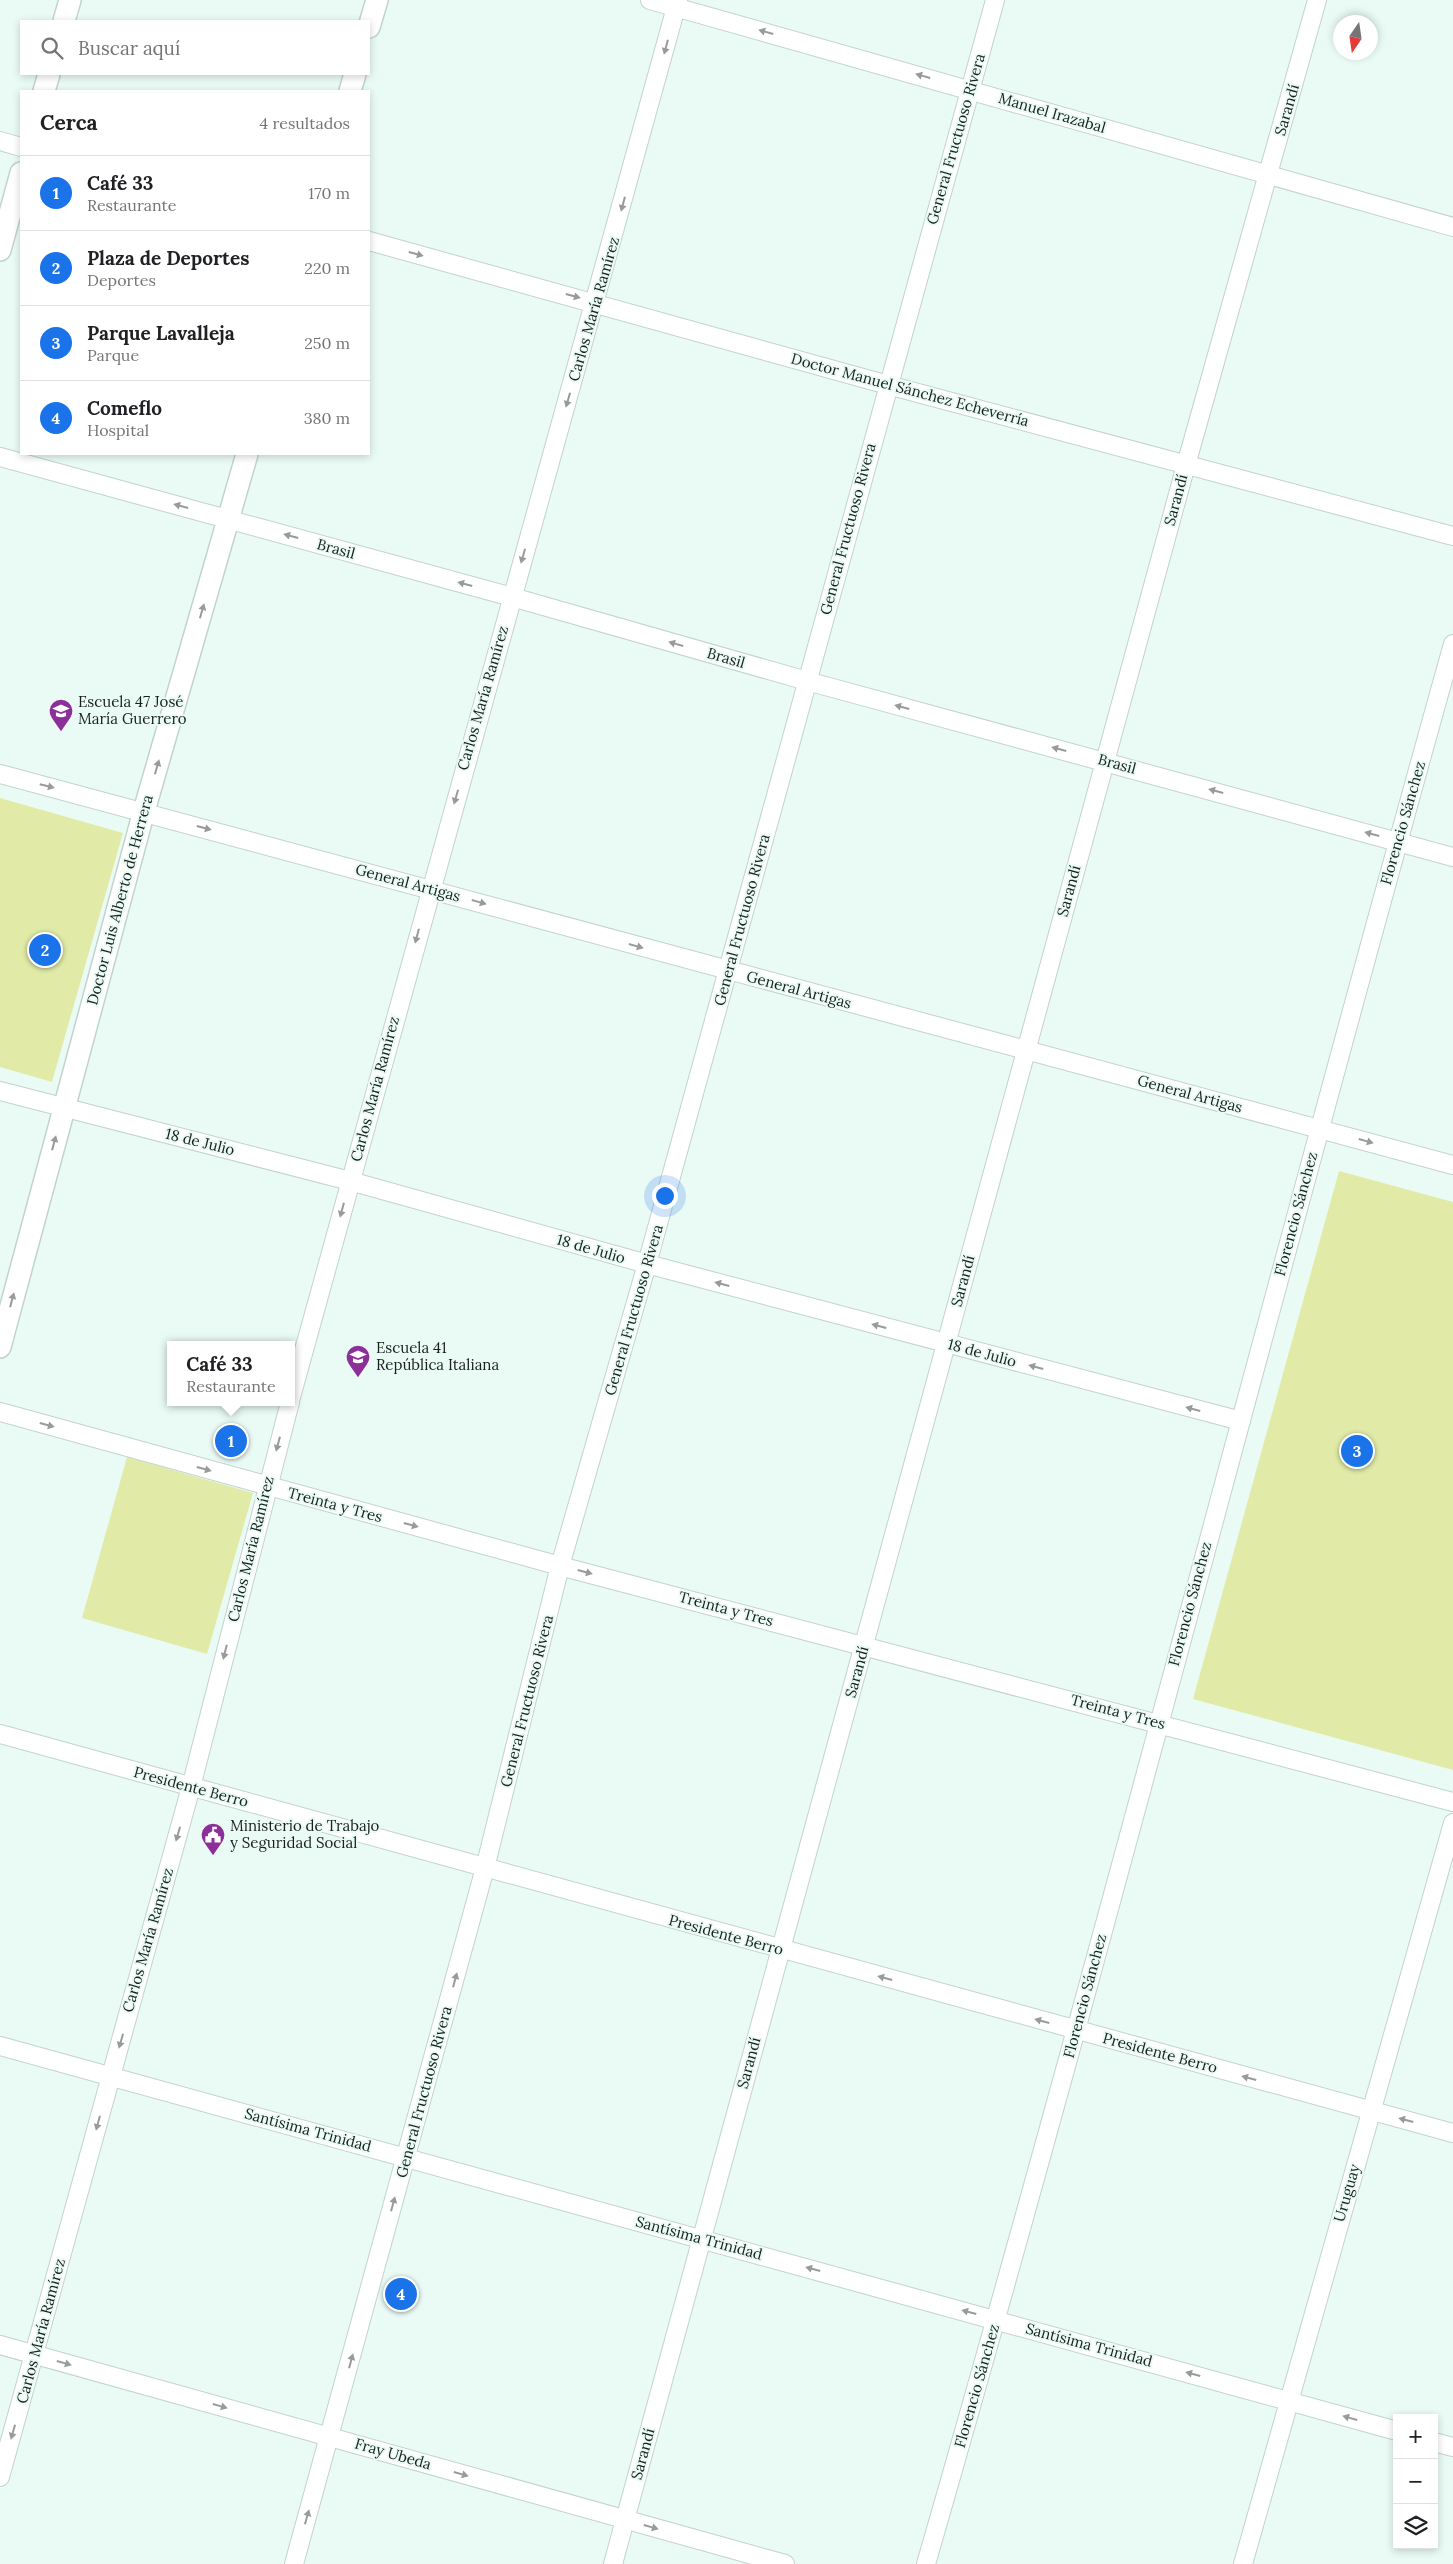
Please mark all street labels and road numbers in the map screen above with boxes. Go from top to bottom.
street label: General Fructuoso Rivera [922,51,989,227]
street label: Sarandí [1270,82,1303,138]
street label: Manuel Irazabal [996,88,1108,137]
street label: Carlos María Ramírez [564,234,623,383]
street label: Doctor Manuel Sánchez Echeverría [789,349,1031,431]
street label: General Fructuoso Rivera [815,441,880,617]
street label: Sarandí [1160,472,1192,528]
street label: Brasil [315,534,357,563]
street label: Carlos María Ramírez [453,623,512,772]
street label: Brasil [705,643,747,672]
street label: Brasil [1096,749,1138,778]
street label: Florencio Sánchez [1376,759,1429,887]
street label: Doctor Luis Alberto de Herrera [82,792,157,1007]
street label: General Fructuoso Rivera [709,832,774,1008]
street label: General Artigas [354,859,463,906]
street label: Sarandí [1053,863,1085,919]
street label: General Artigas [745,966,854,1013]
street label: Carlos María Ramírez [346,1014,403,1163]
street label: General Artigas [1136,1070,1245,1117]
street label: 18 de Julio [164,1124,237,1159]
street label: Florencio Sánchez [1270,1150,1321,1278]
street label: General Fructuoso Rivera [600,1222,667,1398]
street label: 18 de Julio [555,1230,628,1267]
street label: Sarandí [947,1253,979,1309]
street label: 18 de Julio [946,1334,1019,1371]
street label: Carlos María Ramírez [223,1474,278,1624]
street label: Treinta y Tres [286,1483,385,1526]
street label: Florencio Sánchez [1164,1540,1215,1668]
street label: Treinta y Tres [677,1587,776,1630]
street label: General Fructuoso Rivera [496,1612,557,1789]
street label: Sarandí [841,1644,873,1700]
street label: Treinta y Tres [1069,1690,1168,1733]
street label: Presidente Berro [132,1762,251,1811]
street label: Carlos María Ramírez [118,1865,177,2014]
street label: Presidente Berro [667,1910,786,1959]
street label: Florencio Sánchez [1059,1932,1110,2060]
street label: General Fructuoso Rivera [391,2004,456,2180]
street label: Presidente Berro [1101,2028,1220,2077]
street label: Sarandí [733,2035,765,2091]
street label: Santísima Trinidad [243,2103,374,2156]
street label: Uruguay [1329,2162,1364,2224]
street label: Santísima Trinidad [634,2211,765,2264]
street label: Carlos María Ramírez [12,2256,69,2405]
street label: Santísima Trinidad [1024,2318,1155,2371]
street label: Florencio Sánchez [950,2322,1003,2450]
street label: Sarandí [627,2426,659,2482]
street label: Fray Ubeda [353,2434,434,2474]

